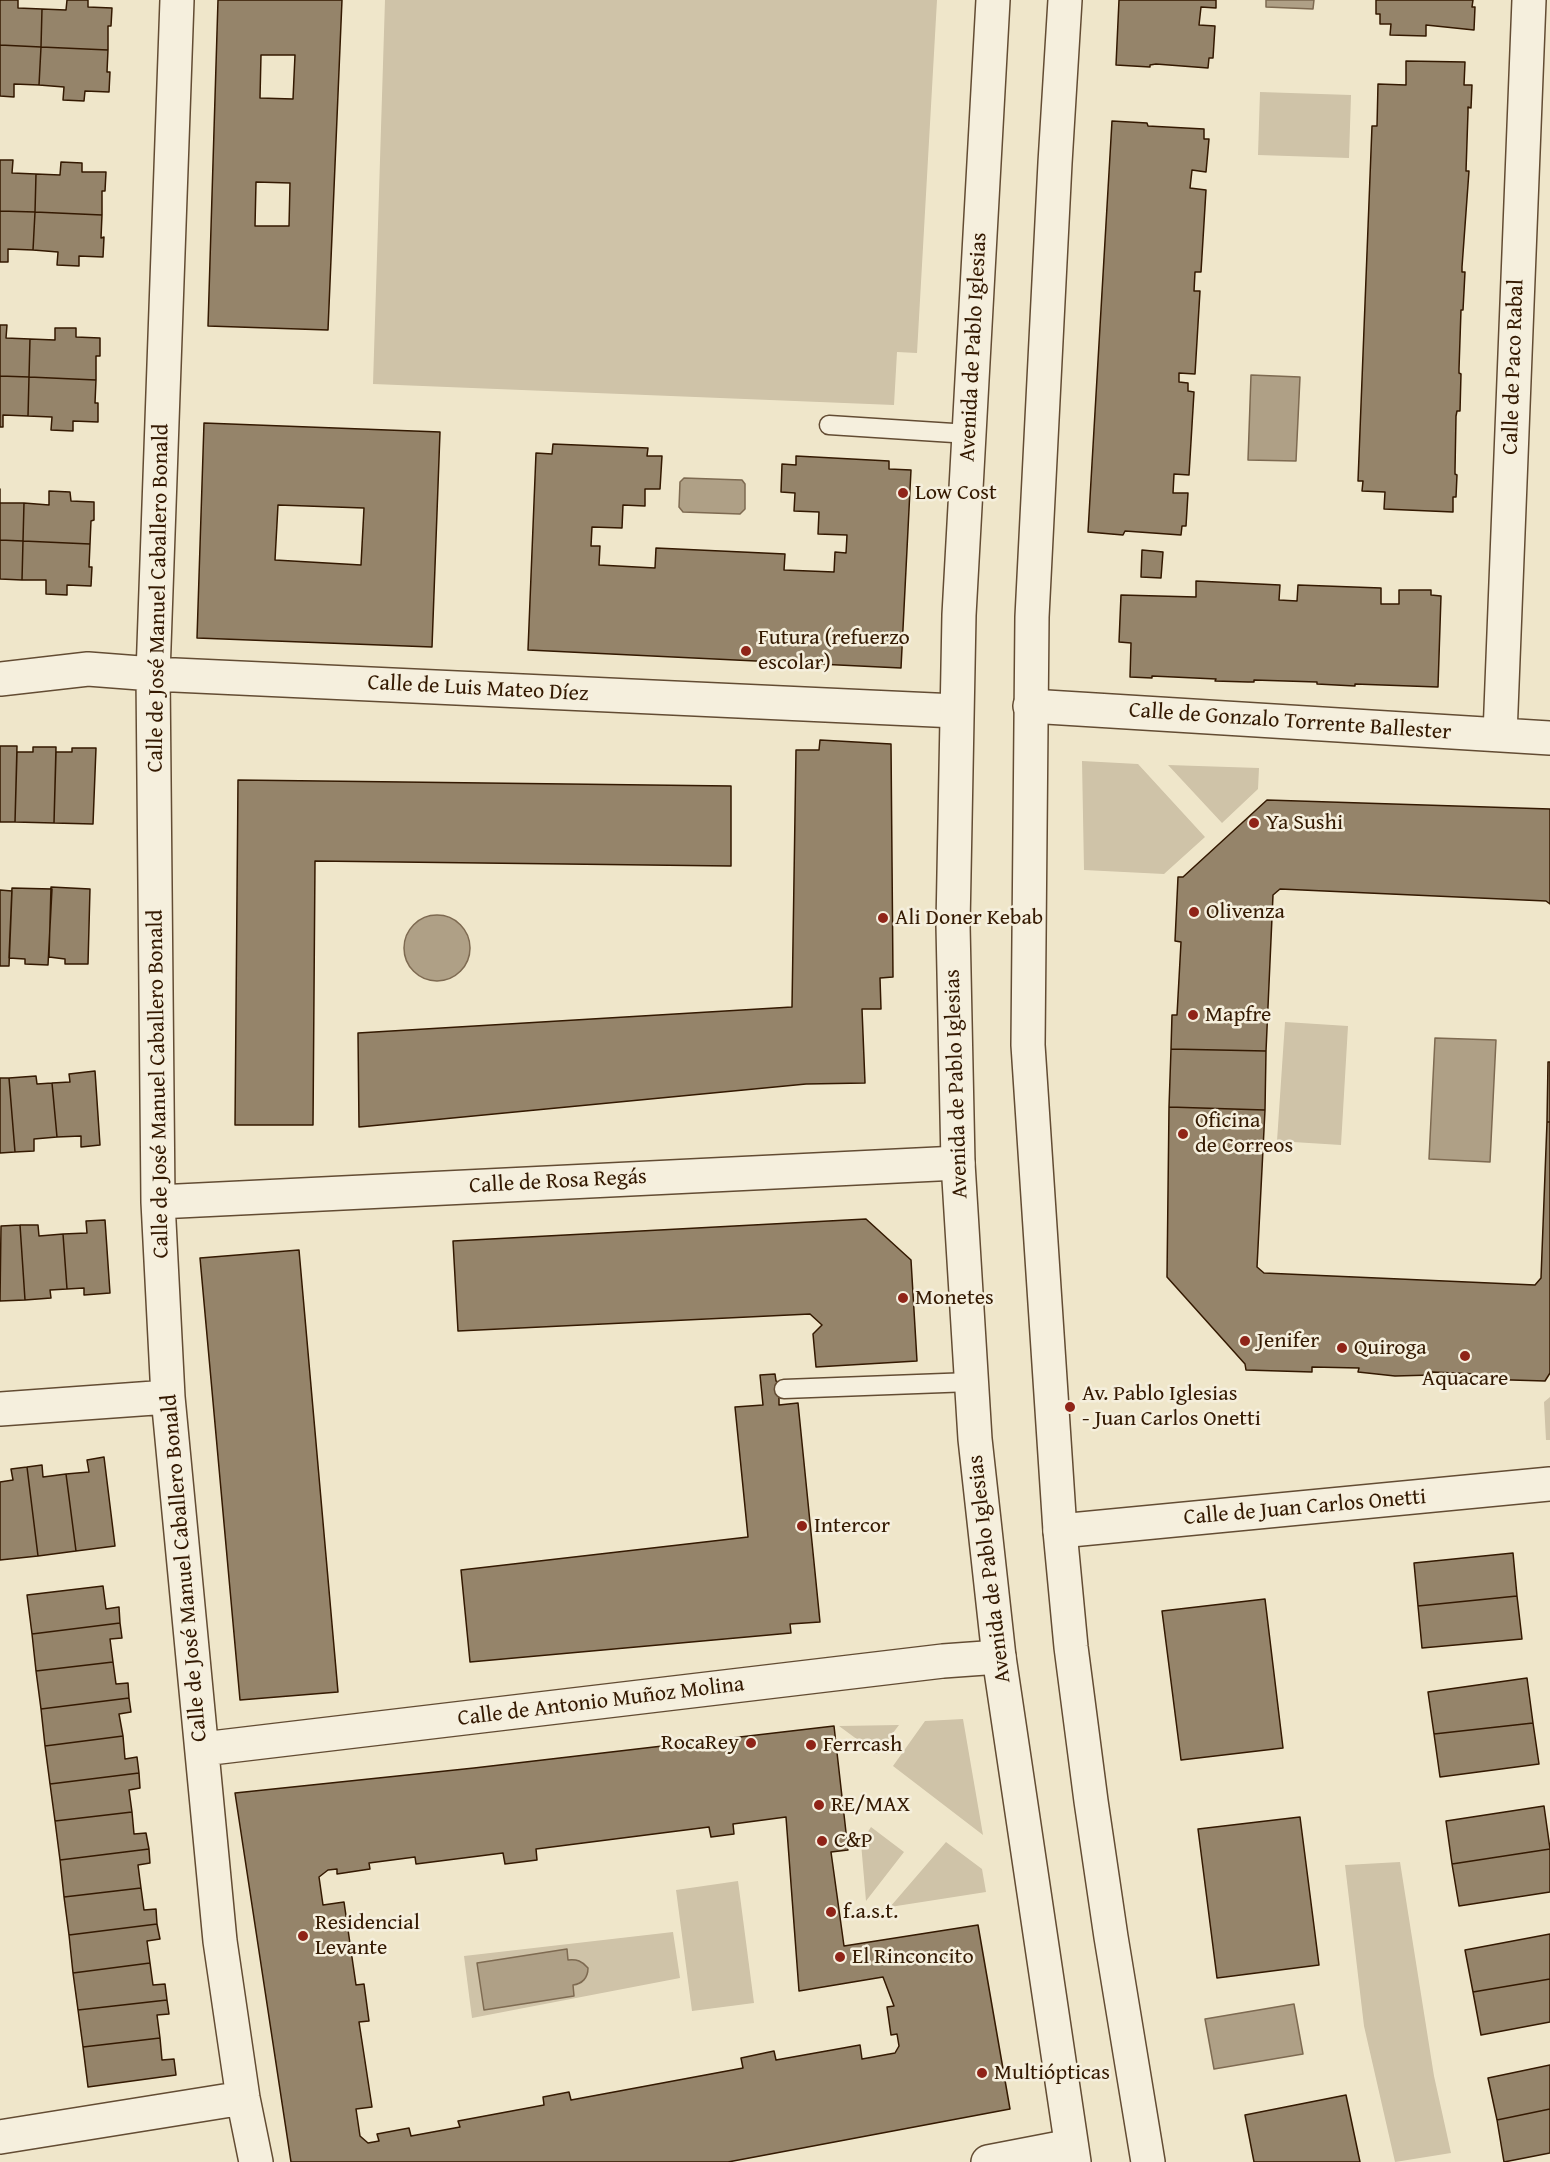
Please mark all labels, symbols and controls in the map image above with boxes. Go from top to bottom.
street label: Avenida de Pablo Iglesias [955,232,993,462]
street label: Calle de Paco Rabal [1498,279,1530,455]
street label: Calle de José Manuel Caballero Bonald [143,423,175,773]
place label: Low Cost [915,480,997,506]
marker: Low Cost [896,486,910,500]
place label: Futura (refuerzo escolar) [758,625,910,676]
marker: Futura (refuerzo escolar) [739,644,753,658]
street label: Calle de Luis Mateo Díez [367,670,589,708]
street label: Calle de Gonzalo Torrente Ballester [1128,698,1452,746]
place label: Ya Sushi [1266,810,1343,836]
marker: Ya Sushi [1247,816,1261,830]
place label: Olivenza [1206,899,1285,925]
place label: Ali Doner Kebab [895,905,1043,931]
marker: Olivenza [1187,905,1201,919]
street label: Calle de José Manuel Caballero Bonald [143,909,175,1259]
marker: Ali Doner Kebab [876,911,890,925]
street label: Avenida de Pablo Iglesias [940,969,974,1199]
place label: Mapfre [1205,1002,1271,1028]
marker: Mapfre [1186,1008,1200,1022]
place label: Oficina de Correos [1195,1108,1293,1160]
marker: Oficina de Correos [1176,1127,1190,1141]
street label: Calle de Rosa Regás [469,1164,647,1200]
place label: Monetes [915,1285,994,1311]
marker: Monetes [896,1291,910,1305]
place label: Jenifer [1257,1328,1319,1354]
marker: Jenifer [1238,1334,1252,1348]
place label: Quiroga [1354,1335,1427,1361]
marker: Quiroga [1335,1341,1349,1355]
marker: Aquacare [1458,1349,1472,1363]
place label: Aquacare [1422,1366,1508,1392]
place label: Av. Pablo Iglesias - Juan Carlos Onetti [1082,1381,1261,1432]
street label: Calle de José Manuel Caballero Bonald [157,1393,213,1743]
marker: Av. Pablo Iglesias - Juan Carlos Onetti [1063,1400,1077,1414]
street label: Avenida de Pablo Iglesias [963,1453,1017,1685]
street label: Calle de Juan Carlos Onetti [1183,1484,1427,1532]
place label: Intercor [814,1513,890,1539]
marker: Intercor [795,1519,809,1533]
street label: Calle de Antonio Muñoz Molina [456,1671,746,1733]
place label: RocaRey [661,1730,739,1756]
place label: Ferrcash [823,1732,902,1758]
marker: RocaRey [744,1736,758,1750]
marker: Ferrcash [804,1738,818,1752]
place label: RE/MAX [831,1792,910,1818]
marker: RE/MAX [812,1798,826,1812]
place label: C&P [834,1828,873,1854]
marker: C&P [815,1834,829,1848]
place label: f.a.s.t. [843,1899,898,1925]
marker: f.a.s.t. [824,1905,838,1919]
place label: Residencial Levante [315,1910,420,1962]
marker: Residencial Levante [296,1929,310,1943]
place label: El Rinconcito [852,1944,974,1970]
marker: El Rinconcito [833,1950,847,1964]
place label: Multiópticas [994,2060,1110,2086]
marker: Multiópticas [975,2066,989,2080]

